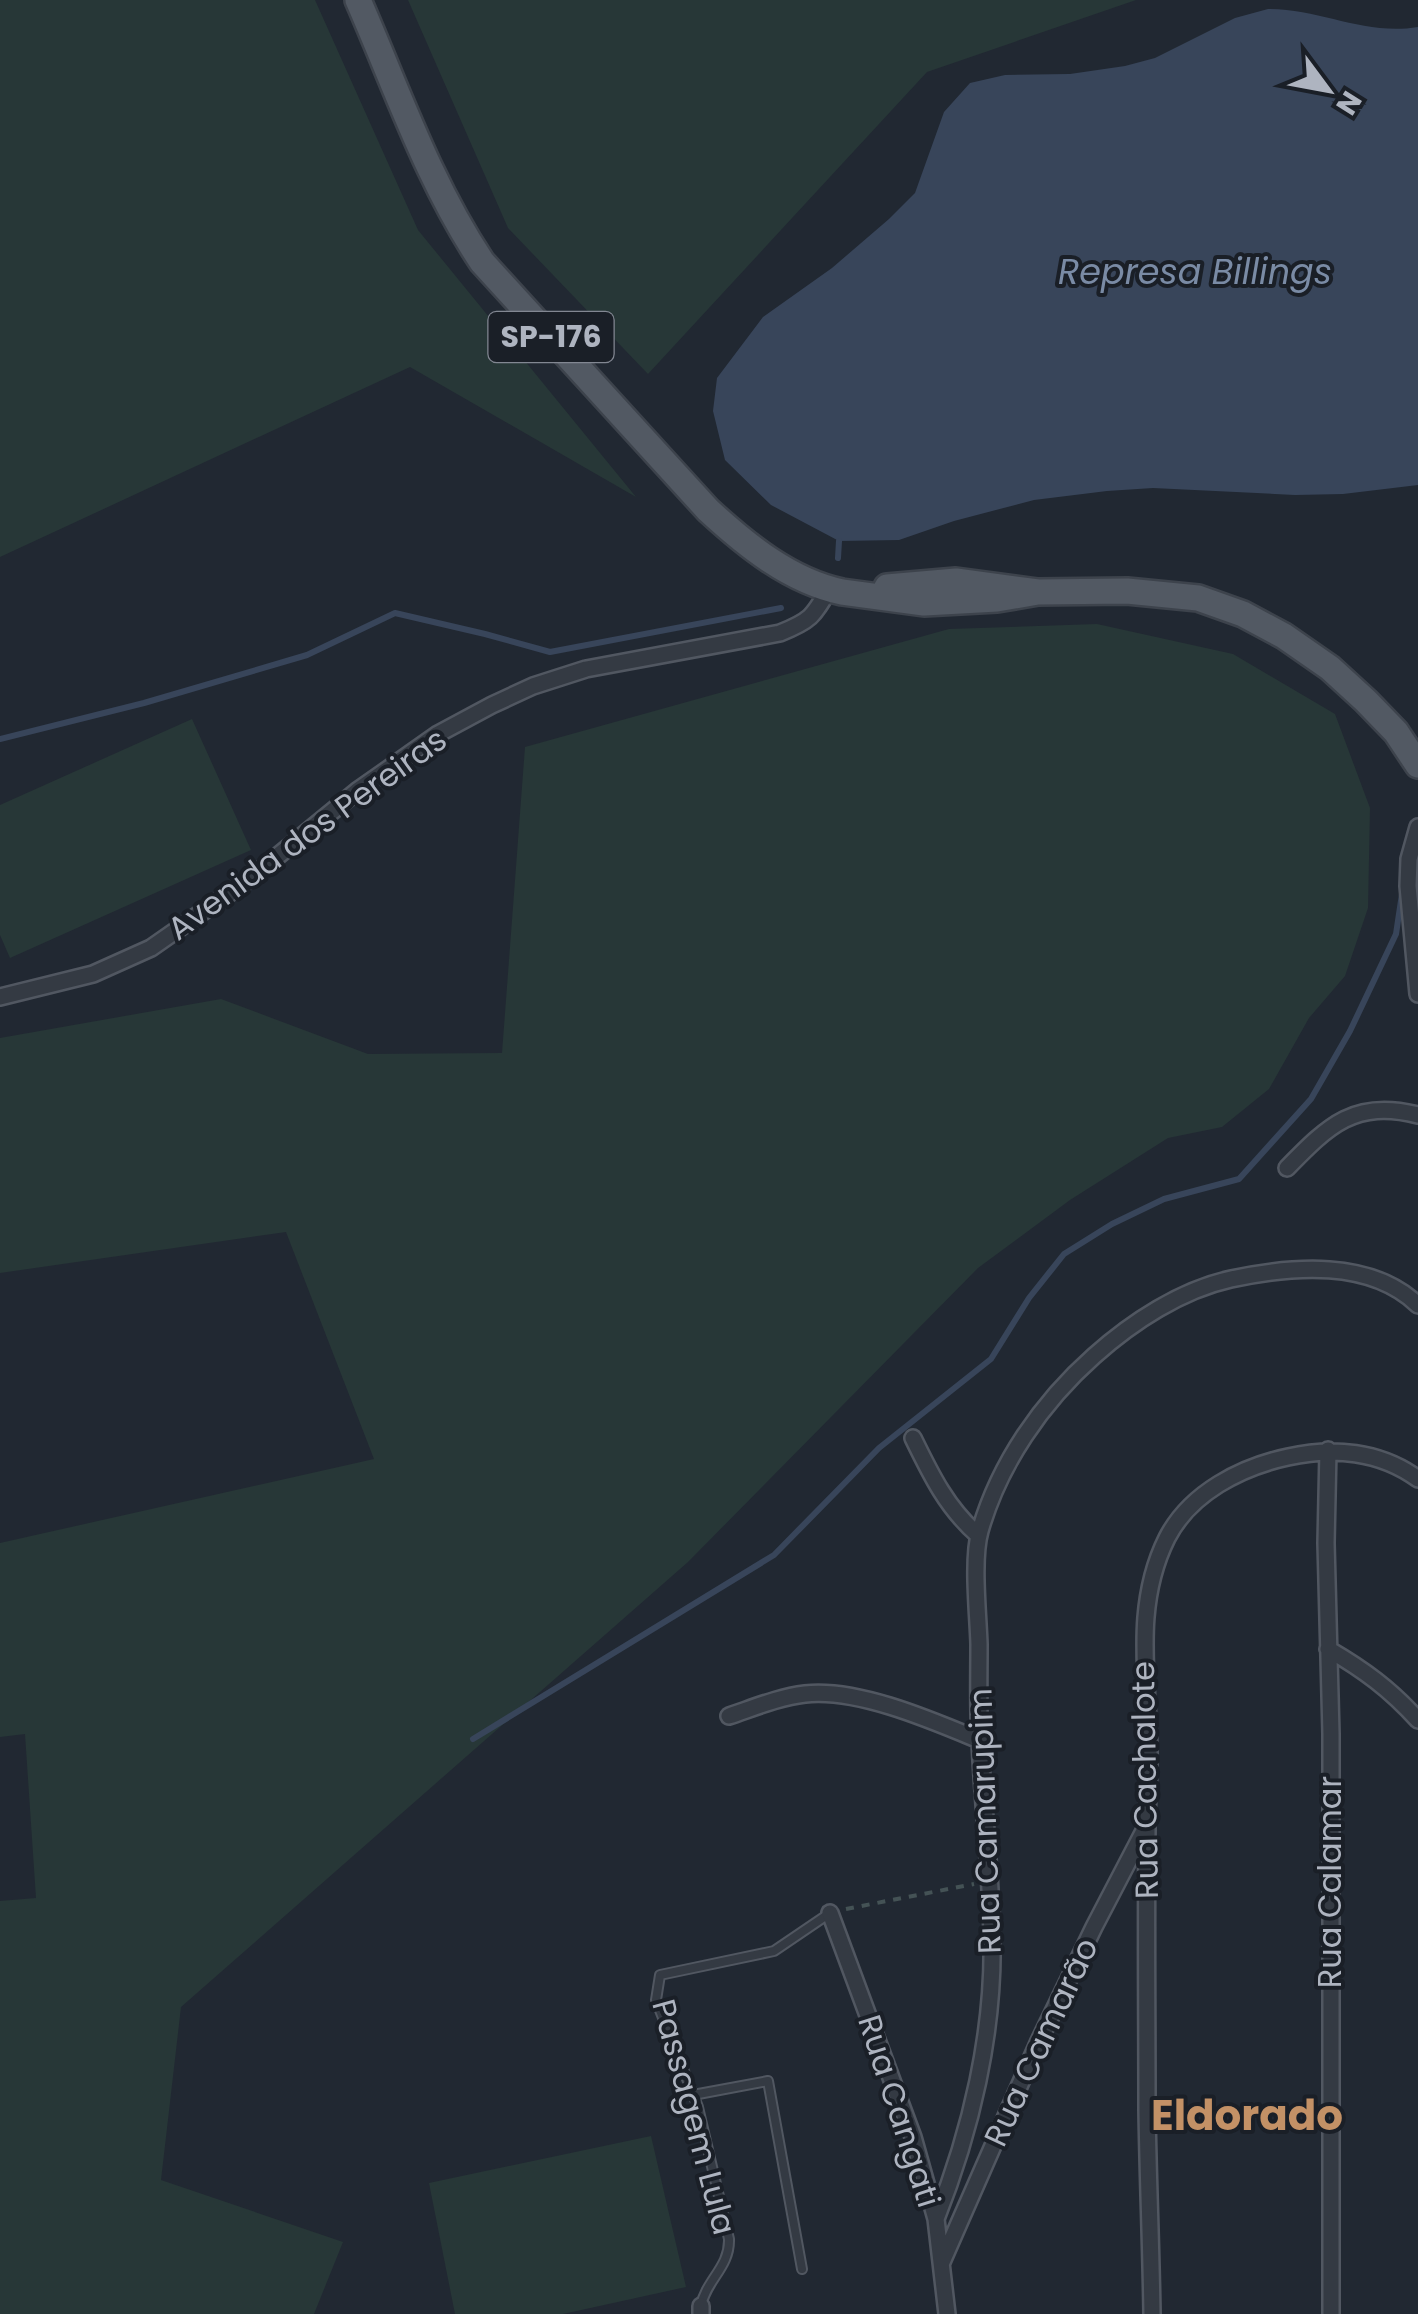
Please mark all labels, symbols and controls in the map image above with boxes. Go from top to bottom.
north arrow [1278,40,1378,140]
text: N [1327,84,1371,122]
water label: Represa Billings [1058,247,1332,296]
road number: SP-176 [488,312,614,362]
street label: Avenida dos Pereiras [158,717,456,950]
street label: Rua Cachalote [1120,1661,1169,1899]
street label: Rua Camarupim [957,1687,1012,1955]
street label: Rua Calamar [1307,1776,1352,1988]
street label: Rua Camarão [973,1930,1109,2153]
street label: Passagem Lula [641,1994,748,2240]
street label: Rua Cangati [847,2009,952,2213]
district label: Eldorado [1151,2086,1343,2145]

